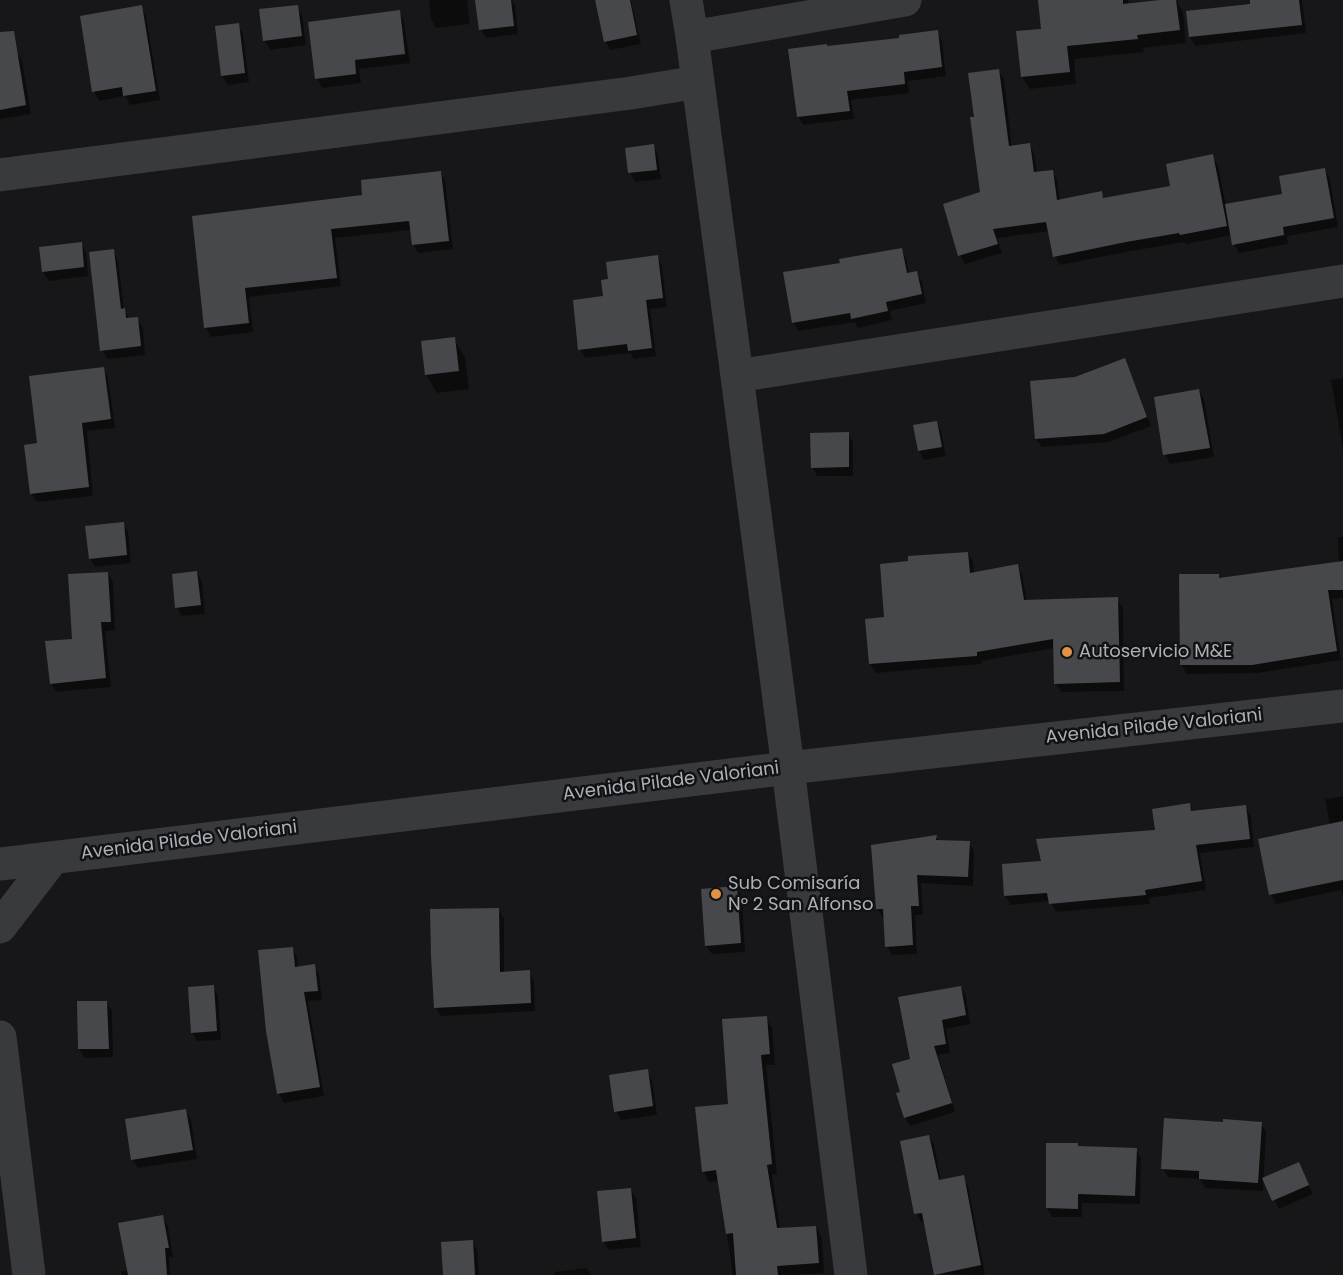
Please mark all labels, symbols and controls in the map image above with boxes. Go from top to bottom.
place label: Autoservicio M&E [1079,641,1232,663]
marker: Autoservicio M&E [1060,645,1074,659]
street label: Avenida Pilade Valoriani [1045,705,1263,749]
street label: Avenida Pilade Valoriani [562,758,780,806]
street label: Avenida Pilade Valoriani [80,817,298,865]
place label: Sub Comisaría N° 2 San Alfonso [728,873,873,916]
marker: Sub Comisaría N° 2 San Alfonso [709,887,723,901]

